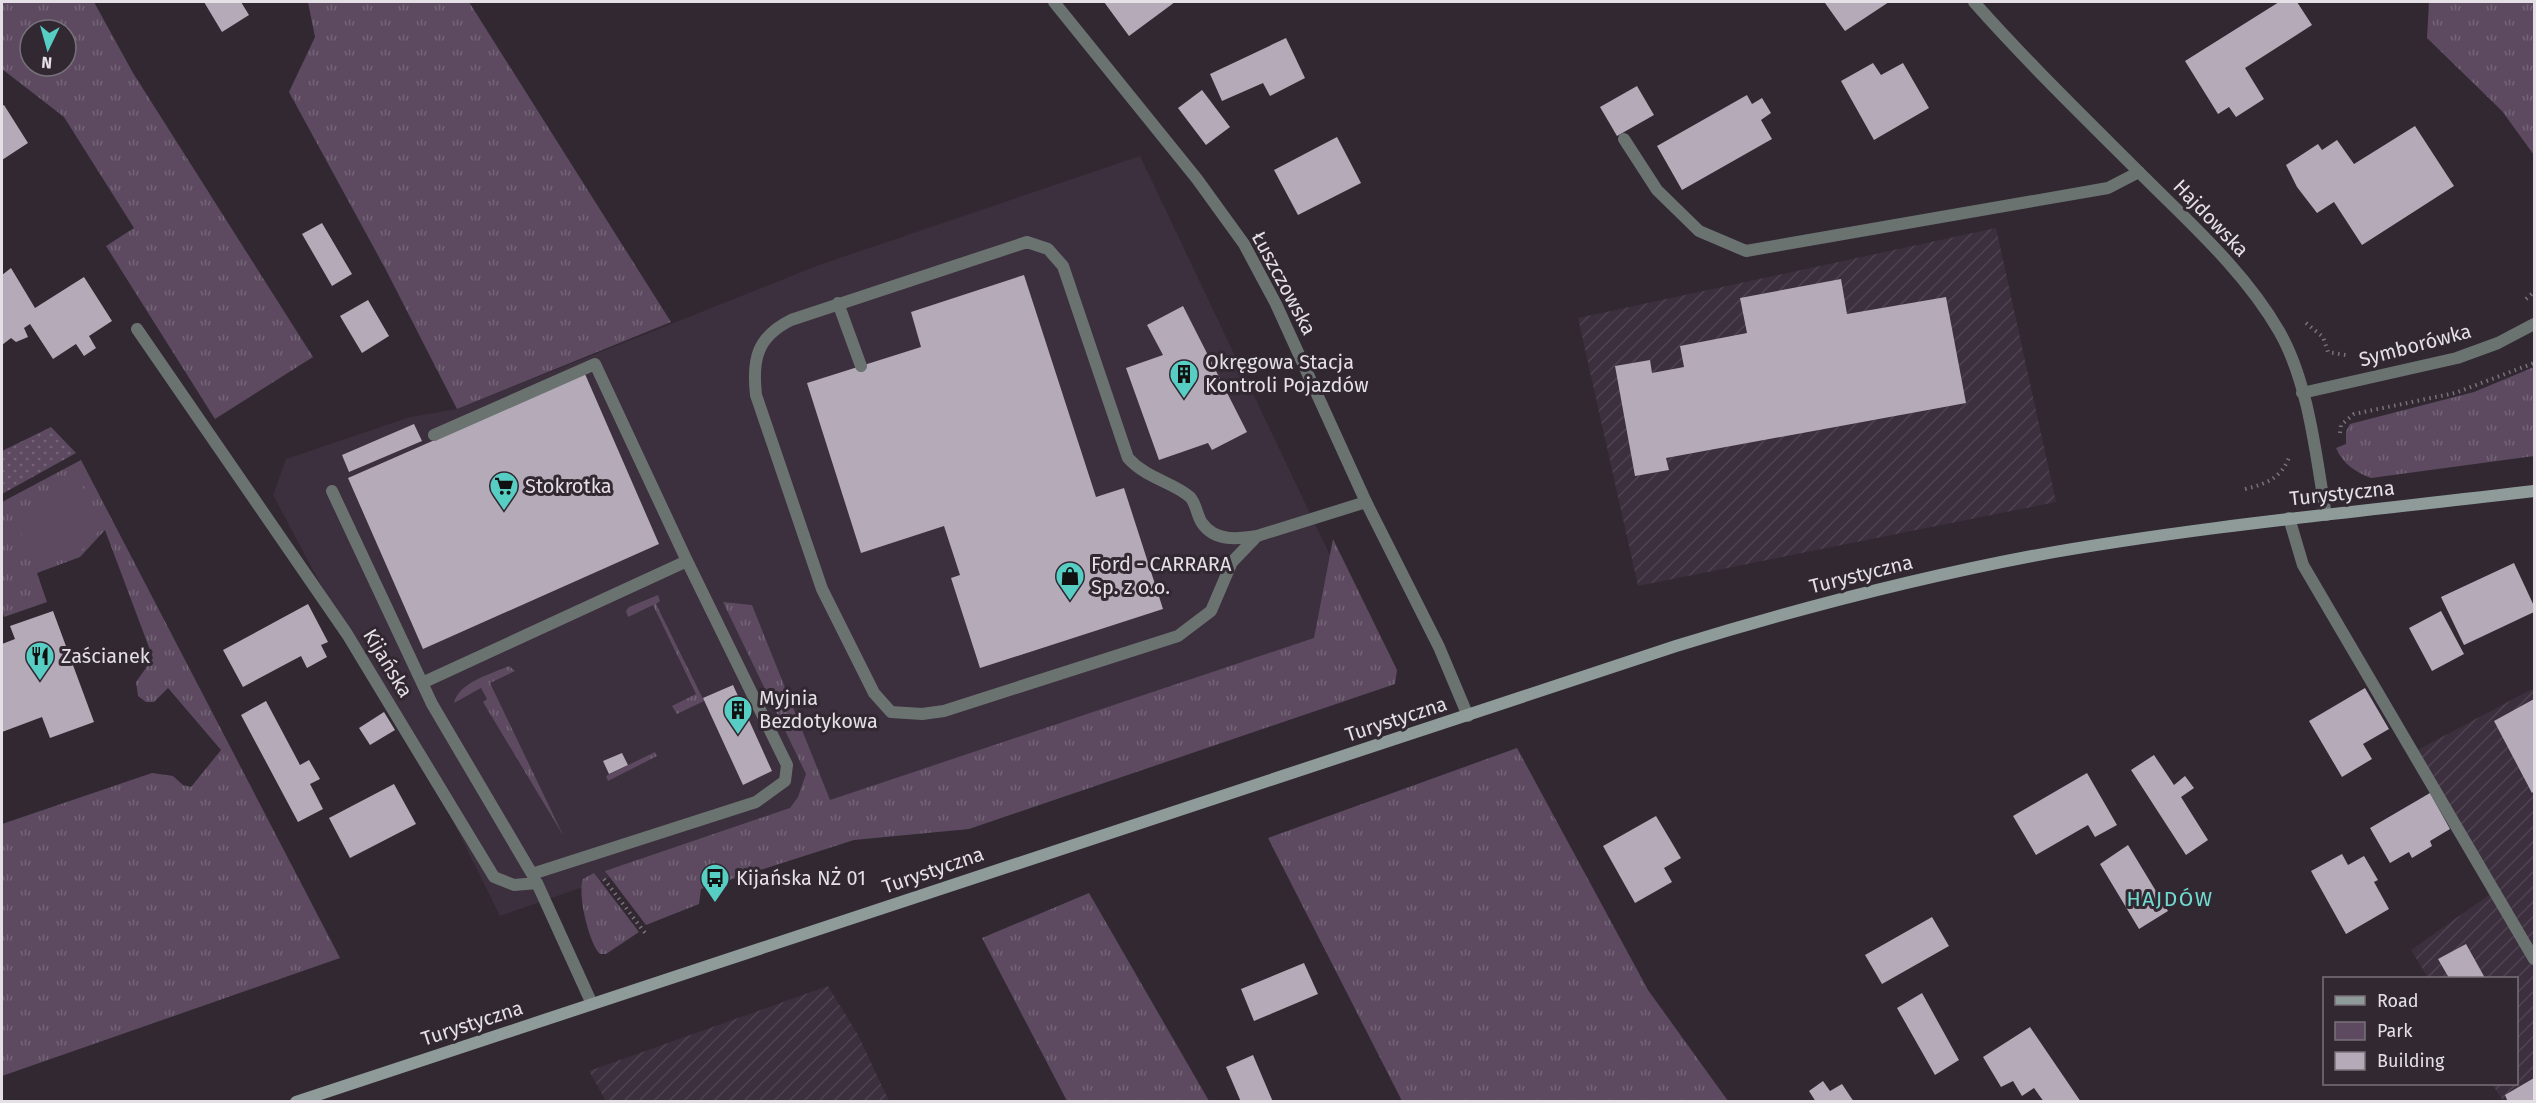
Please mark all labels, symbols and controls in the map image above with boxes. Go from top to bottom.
north arrow [18,18,78,78]
text: N [41,53,53,72]
street label: Hajdowska [2168,174,2254,262]
street label: Łuszczowska [1247,227,1321,339]
street label: Symborówka [2356,319,2474,371]
place label: Okręgowa Stacja Kontroli Pojazdów [1205,350,1368,397]
building icon: Okręgowa Stacja Kontroli Pojazdów [1168,358,1200,400]
supermarket icon: Stokrotka [488,470,520,512]
place label: Stokrotka [525,474,612,498]
street label: Turystyczna [2288,476,2396,510]
street label: Turystyczna [1807,550,1915,598]
place label: Ford - CARRARA Sp. z o.o. [1091,552,1232,599]
shop icon: Ford - CARRARA Sp. z o.o. [1054,560,1086,602]
street label: Kijańska [358,624,418,702]
restaurant icon: Zaścianek [24,640,56,682]
place label: Zaścianek [61,644,151,668]
place label: Myjnia Bezdotykowa [759,686,878,733]
street label: Turystyczna [1342,691,1450,747]
building icon: Myjnia Bezdotykowa [722,694,754,736]
street label: Turystyczna [879,841,987,899]
bus stop icon: Kijańska NŻ 01 [699,862,731,904]
place label: Kijańska NŻ 01 [736,866,866,890]
district label: HAJDÓW [2126,886,2214,912]
legend [2323,977,2518,1085]
text: Road [2377,990,2419,1012]
street label: Turystyczna [418,995,526,1051]
text: Park [2377,1020,2413,1042]
text: Building [2377,1050,2445,1072]

